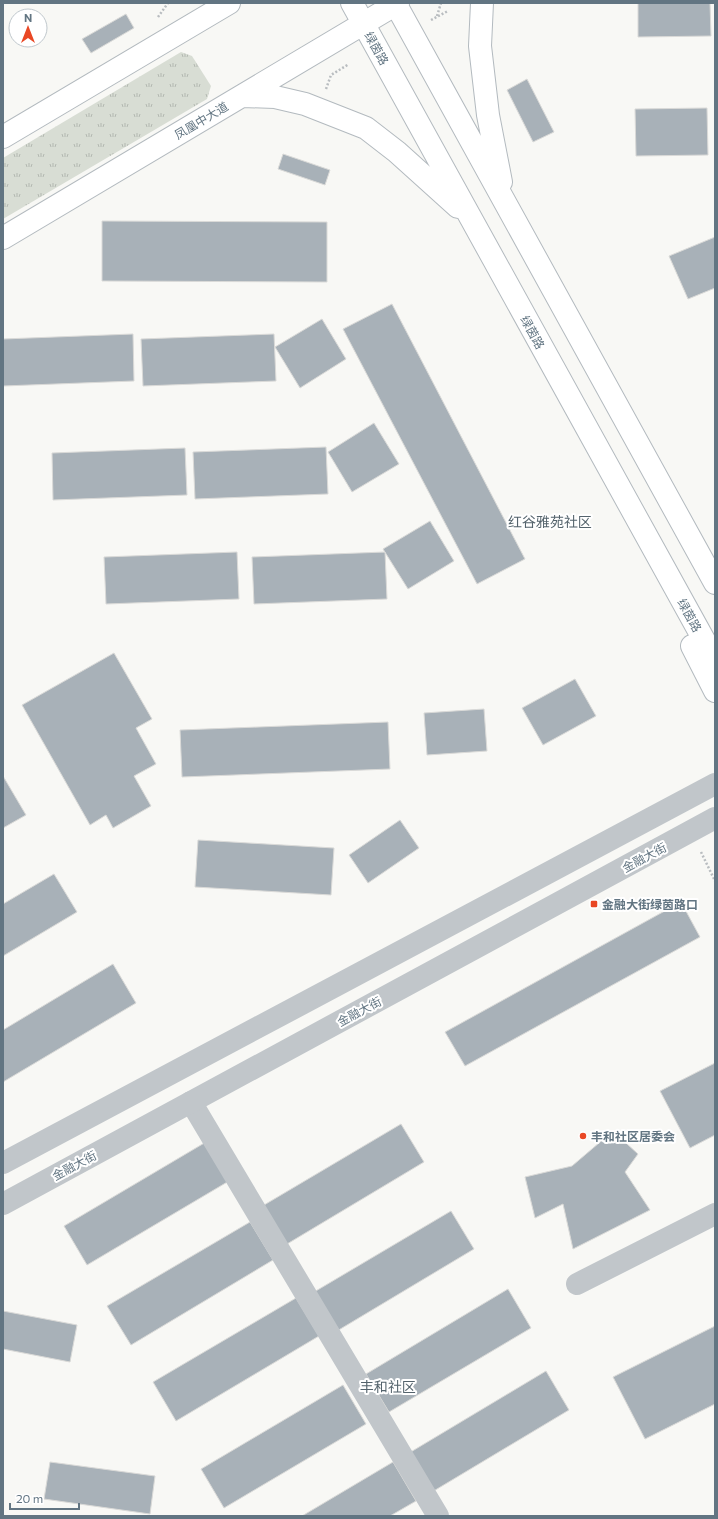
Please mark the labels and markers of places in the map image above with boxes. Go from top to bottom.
place label: 金融大街绿茵路口 [602,897,698,911]
marker: 金融大街绿茵路口 [589,899,599,909]
place label: 丰和社区居委会 [591,1129,675,1143]
marker: 丰和社区居委会 [578,1131,588,1141]

